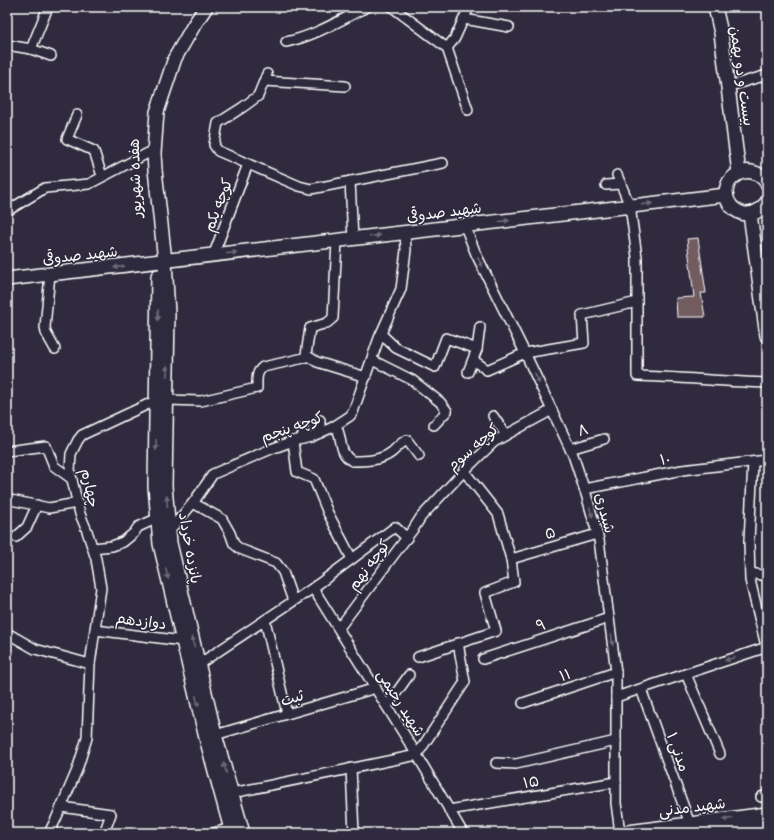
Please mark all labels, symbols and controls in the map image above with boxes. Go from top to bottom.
street label: بیست و دو بهمن [722,24,762,128]
street label: هفده شهریور [121,138,149,219]
street label: کوچه یکم [196,174,240,236]
street label: شهید صدوقی [405,195,483,229]
one-way arrow [641,201,653,208]
one-way arrow [498,218,510,224]
one-way arrow [369,233,381,240]
street label: شهید صدوقی [41,238,119,272]
one-way arrow [226,250,238,257]
one-way arrow [476,256,483,268]
one-way arrow [112,263,125,270]
one-way arrow [155,309,161,322]
one-way arrow [164,364,170,377]
one-way arrow [534,373,540,384]
street label: کوچه پنجم [257,404,327,450]
street label: ۸ [574,416,592,444]
street label: کوچه سوم [441,417,505,477]
one-way arrow [153,439,159,452]
street label: ۱۰ [657,445,673,473]
street label: چهارم [73,466,107,510]
street label: شبدری [587,490,623,536]
one-way arrow [163,495,170,507]
one-way arrow [588,506,594,518]
street label: پانزده خرداد [171,510,209,586]
street label: ۵ [541,519,559,547]
street label: کوچه نهم [341,534,397,596]
one-way arrow [164,568,170,580]
street label: دوازدهم [114,605,168,637]
street label: ۹ [532,611,550,639]
one-way arrow [609,634,615,646]
one-way arrow [190,636,196,649]
one-way arrow [724,656,736,662]
street label: ۱۱ [556,661,574,689]
street label: شهید رحیمی [370,664,432,742]
street label: ثبت [277,682,307,714]
one-way arrow [195,695,201,707]
street label: مدنی ۱ [659,729,697,775]
one-way arrow [222,762,228,774]
street label: ۱۵ [521,768,541,796]
street label: شهید مدنی [657,790,727,824]
one-way arrow [722,816,734,822]

